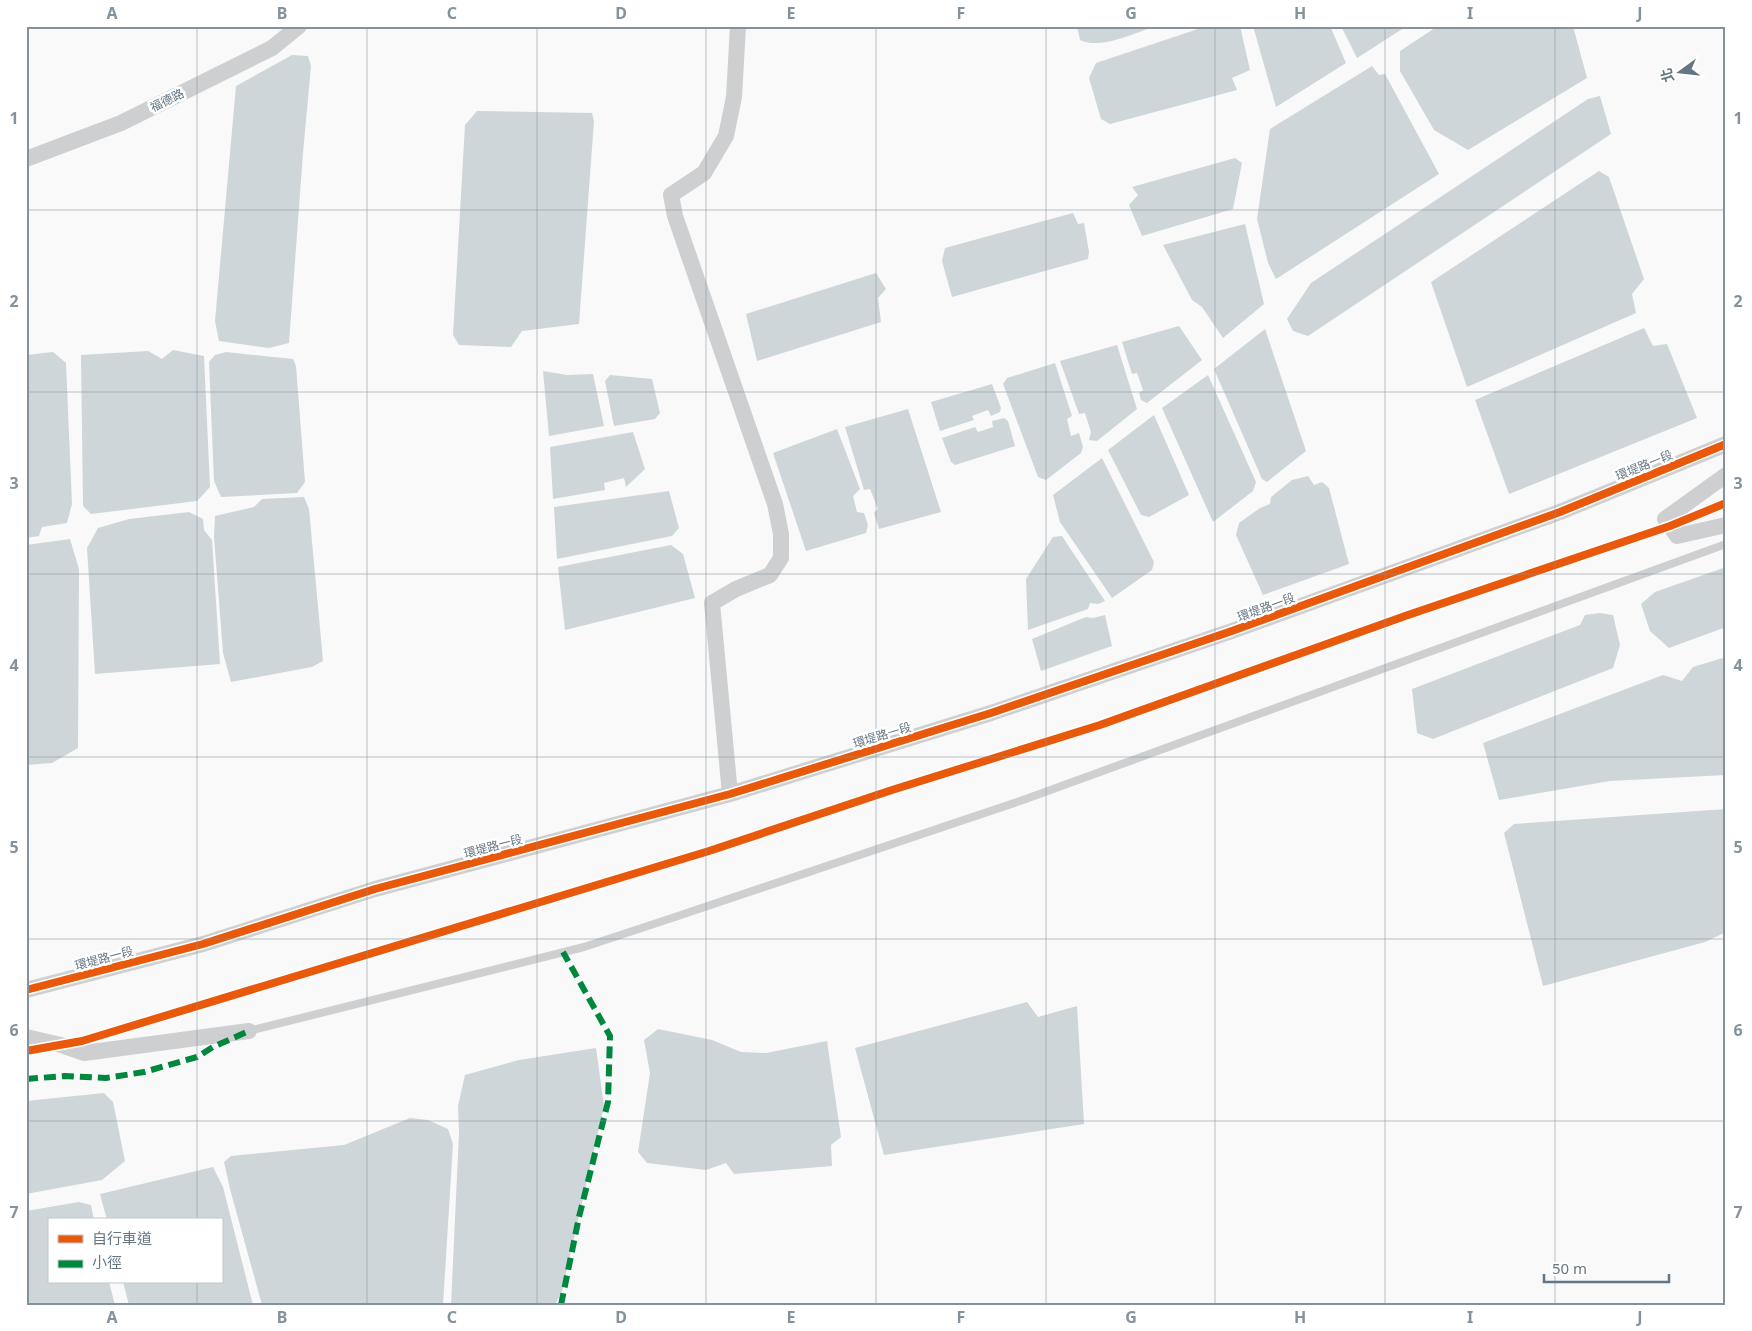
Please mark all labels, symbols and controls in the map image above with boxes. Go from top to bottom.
text: A [106,2,118,24]
text: B [277,2,287,24]
text: C [447,2,457,24]
text: D [615,2,627,24]
text: E [787,2,796,24]
text: F [957,2,965,24]
text: G [1125,2,1137,24]
text: H [1294,2,1306,24]
text: I [1467,2,1473,24]
text: J [1635,2,1643,24]
north arrow [1654,48,1704,98]
text: 北 [1656,66,1678,85]
street label: 福德路 [147,84,187,116]
text: 1 [9,107,19,129]
text: 1 [1733,107,1743,129]
text: 2 [9,290,19,312]
text: 2 [1733,290,1743,312]
street label: 環堤路一段 [1613,446,1675,484]
text: 3 [9,472,19,494]
text: 3 [1733,472,1743,494]
street label: 環堤路一段 [1235,589,1297,625]
text: 4 [9,654,19,676]
text: 4 [1733,654,1743,676]
street label: 環堤路一段 [851,718,913,752]
street label: 環堤路一段 [462,830,524,862]
text: 5 [9,836,19,858]
text: 5 [1733,836,1743,858]
street label: 環堤路一段 [73,942,135,974]
text: 6 [9,1019,19,1041]
text: 6 [1733,1019,1743,1041]
text: 7 [9,1201,19,1223]
text: 7 [1733,1201,1743,1223]
legend [48,1218,222,1284]
text: 自行車道 [92,1228,152,1248]
scale bar [1544,1251,1670,1283]
text: 小徑 [92,1252,122,1272]
text: 50 m [1552,1258,1587,1278]
text: A [106,1306,118,1328]
text: B [277,1306,287,1328]
text: C [447,1306,457,1328]
text: D [615,1306,627,1328]
text: E [787,1306,796,1328]
text: F [957,1306,965,1328]
text: G [1125,1306,1137,1328]
text: H [1294,1306,1306,1328]
text: I [1467,1306,1473,1328]
text: J [1635,1306,1643,1328]

